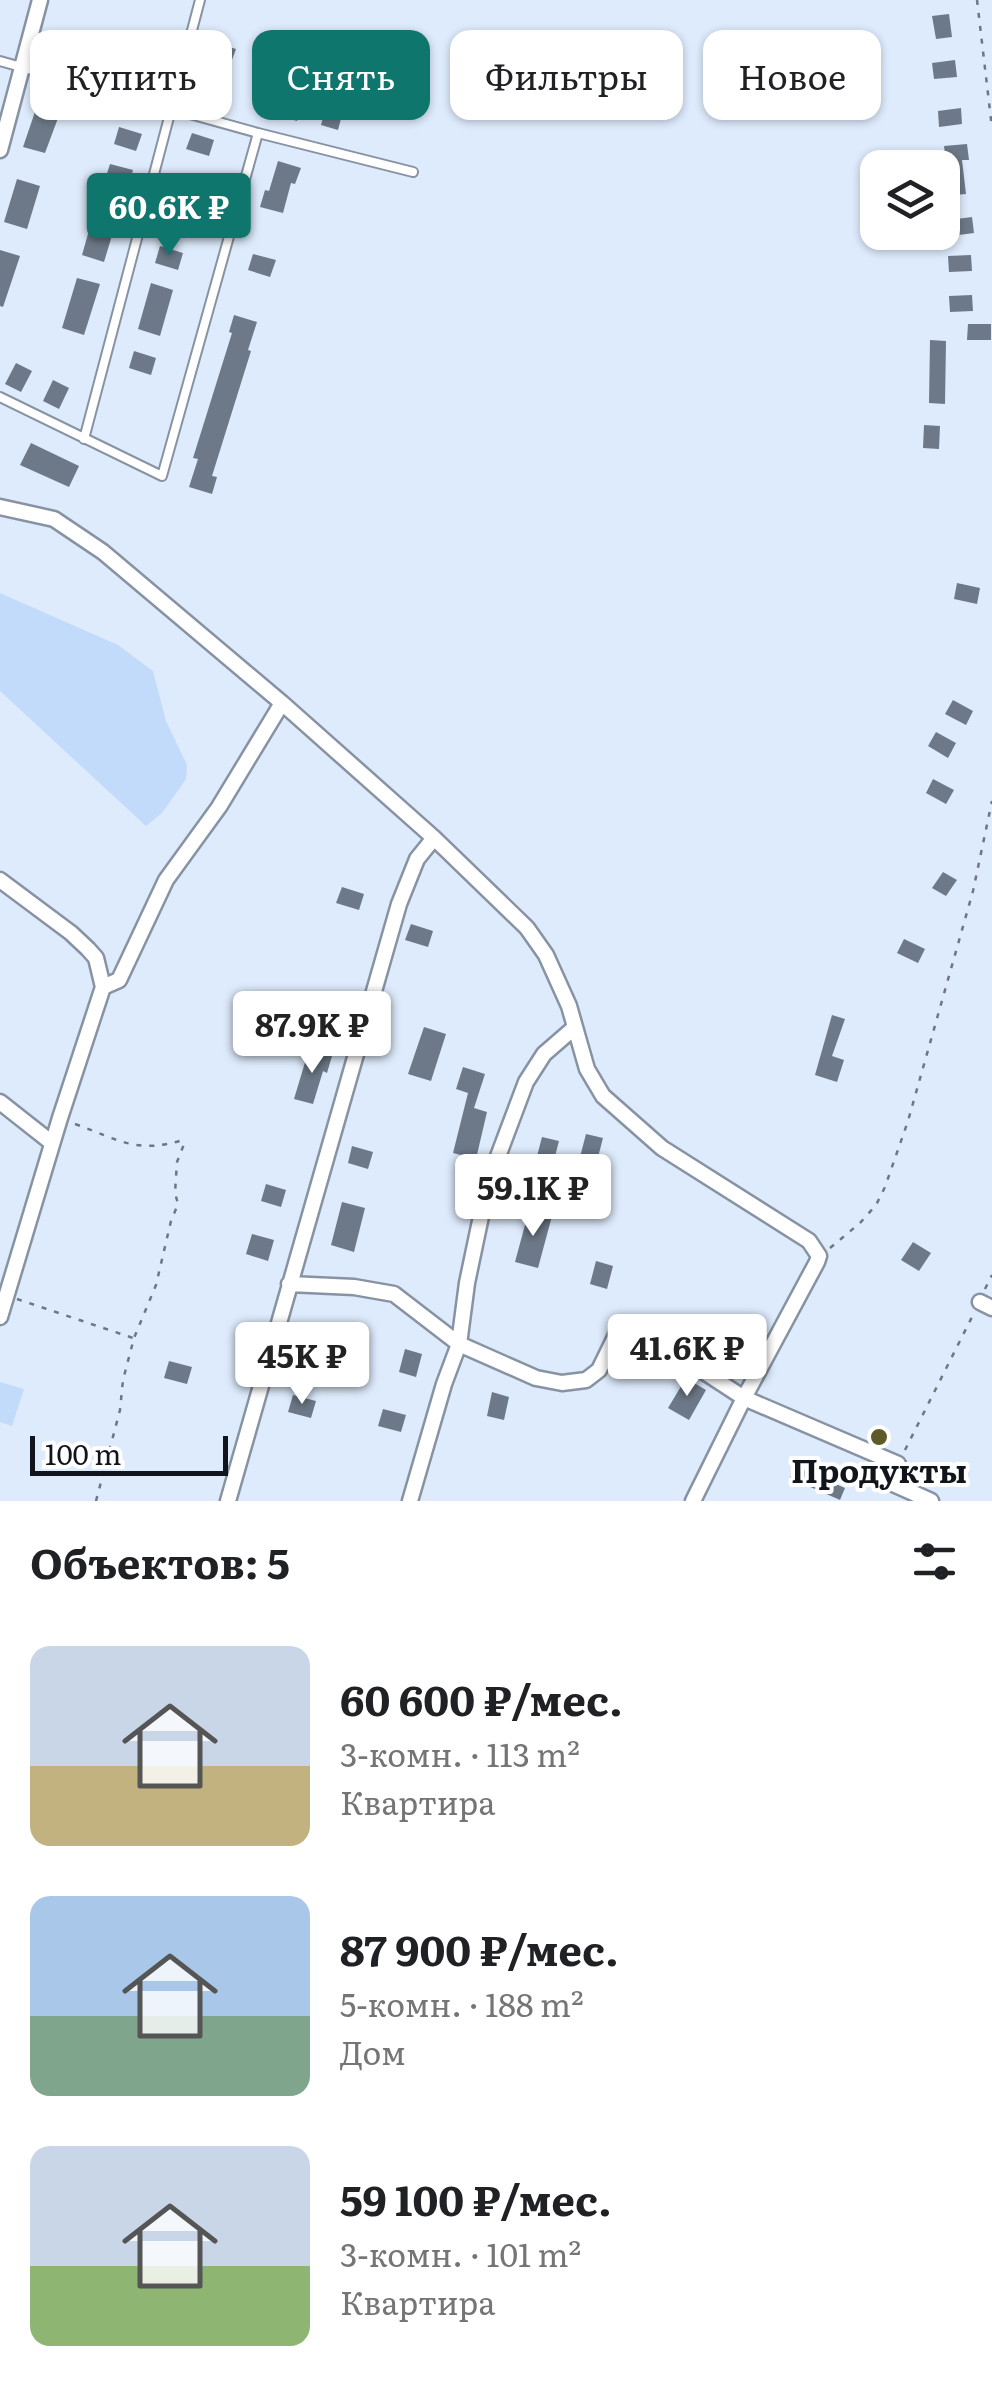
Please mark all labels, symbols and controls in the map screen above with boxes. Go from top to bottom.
chip: Купить [30,30,232,120]
chip: Снять [252,30,430,120]
chip: Фильтры [450,30,683,120]
chip: Новое [703,30,881,120]
map controls [860,150,960,250]
button: layers [860,150,960,250]
pin: 60.6K ₽ [77,173,261,258]
text: 60.6K ₽ [109,181,229,229]
pin: 87.9K ₽ [220,991,404,1076]
text: 87.9K ₽ [255,999,369,1047]
pin: 59.1K ₽ [441,1154,625,1239]
text: 59.1K ₽ [477,1162,589,1210]
pin: 41.6K ₽ [595,1314,779,1399]
pin: 45K ₽ [232,1322,372,1407]
text: 41.6K ₽ [630,1322,744,1370]
text: 45K ₽ [257,1330,347,1378]
marker: Продукты [868,1426,890,1448]
scale bar [30,1431,228,1476]
text: 100 m [45,1432,122,1474]
place label: Продукты [791,1445,967,1493]
text: Объектов: 5 [30,1530,290,1592]
icon: filters [907,1534,962,1589]
text: 60 600 ₽/мес. [340,1667,623,1729]
icon: home [110,1686,230,1806]
text: 3-комн. · 113 m² [340,1729,580,1777]
text: Квартира [340,1777,496,1825]
text: 87 900 ₽/мес. [340,1917,619,1979]
icon: home [110,1936,230,2056]
text: 5-комн. · 188 m² [340,1979,584,2027]
text: Дом [340,2027,406,2075]
text: 59 100 ₽/мес. [340,2167,612,2229]
icon: home [110,2186,230,2306]
text: 3-комн. · 101 m² [340,2229,581,2277]
text: Квартира [340,2277,496,2325]

